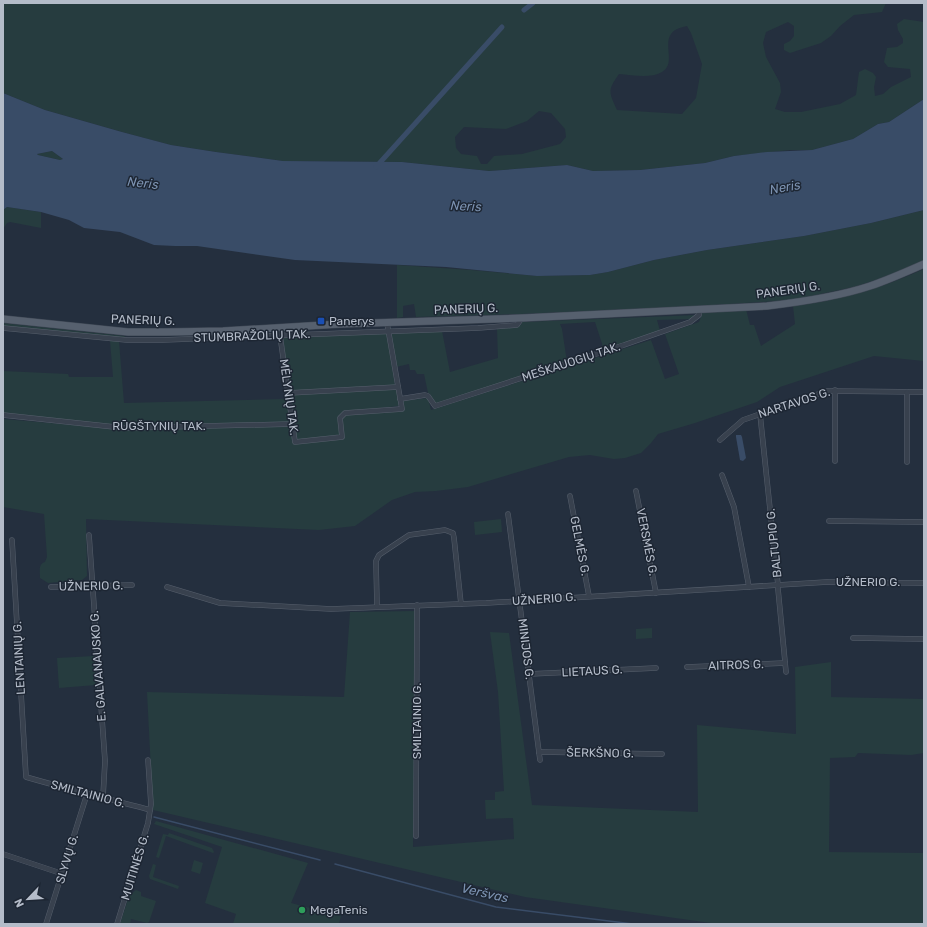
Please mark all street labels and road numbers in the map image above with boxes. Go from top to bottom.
street label: PANERIŲ G. [755,279,821,301]
street label: PANERIŲ G. [434,301,498,317]
street label: PANERIŲ G. [111,312,175,328]
street label: STUMBRAŽOLIŲ TAK. [193,327,311,345]
street label: MEŠKAUOGIŲ TAK. [520,339,622,385]
street label: MĖLYNIŲ TAK. [277,358,301,436]
street label: NARTAVOS G. [756,385,832,421]
street label: RŪGŠTYNIŲ TAK. [112,419,206,433]
street label: VERSMĖS G. [634,507,660,577]
street label: BALTUPIO G. [763,508,785,578]
street label: GELMĖS G. [567,515,593,577]
street label: UŽNERIO G. [836,575,900,589]
street label: UŽNERIO G. [59,578,123,594]
street label: UŽNERIO G. [511,590,577,608]
street label: E. GALVANAUSKO G. [87,610,109,722]
street label: MINIJOS G. [515,618,537,680]
street label: LENTAINIŲ G. [10,621,28,695]
street label: AITROS G. [708,657,764,673]
street label: LIETAUS G. [561,662,623,680]
street label: SMILTAINIO G. [410,683,424,759]
street label: ŠERKŠNO G. [566,745,634,761]
street label: SMILTAINIO G. [49,777,127,811]
street label: MUITINĖS G. [118,832,152,902]
street label: SLYVŲ G. [53,833,81,885]

